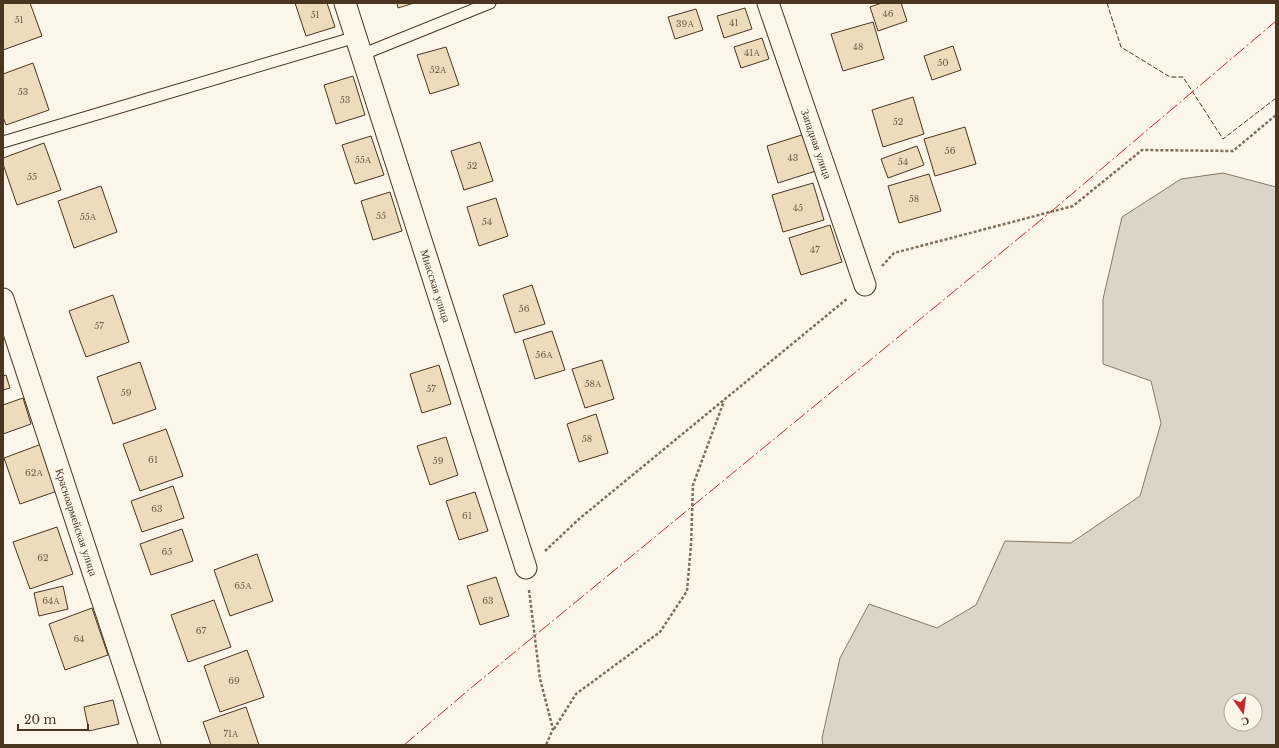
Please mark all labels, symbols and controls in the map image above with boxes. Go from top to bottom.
house number: 46 [882,8,894,19]
house number: 51 [310,9,320,20]
house number: 51 [14,14,24,25]
house number: 41 [729,17,739,28]
house number: 39А [676,18,694,29]
house number: 48 [853,41,863,52]
house number: 41А [744,47,760,58]
house number: 50 [937,57,949,68]
house number: 52А [429,64,447,75]
house number: 53 [18,86,28,97]
house number: 53 [340,94,350,105]
street label: Западная улица [798,107,835,181]
house number: 52 [893,116,903,127]
house number: 56 [945,145,956,156]
house number: 43 [788,152,798,163]
house number: 55А [355,154,372,165]
house number: 54 [898,156,908,167]
house number: 52 [467,160,477,171]
house number: 55 [27,171,37,182]
house number: 58 [909,193,919,204]
house number: 45 [793,202,803,213]
house number: 55 [376,210,386,221]
house number: 55А [80,211,97,222]
house number: 54 [482,216,492,227]
house number: 47 [810,244,820,255]
street label: Миасская улица [417,248,454,324]
house number: 56 [519,303,530,314]
house number: 57 [94,320,104,331]
house number: 56А [535,349,553,360]
house number: 58А [584,378,602,389]
house number: 57 [426,383,436,394]
house number: 59 [121,387,132,398]
house number: 58 [582,433,592,444]
house number: 61 [148,454,158,465]
house number: 59 [433,455,444,466]
house number: 62А [25,467,43,478]
street label: Красноармейская улица [52,467,101,578]
house number: 63 [151,503,163,514]
house number: 61 [462,510,472,521]
house number: 65 [162,546,172,557]
house number: 62 [37,552,49,563]
house number: 65А [234,580,252,591]
house number: 64А [42,595,60,606]
house number: 63 [482,595,494,606]
house number: 67 [196,625,207,636]
house number: 64 [73,633,85,644]
house number: 69 [228,675,240,686]
north arrow [1223,692,1263,732]
scale bar [18,706,88,732]
text: 20 m [24,712,56,727]
text: С [1240,714,1251,729]
house number: 71А [223,728,239,739]

